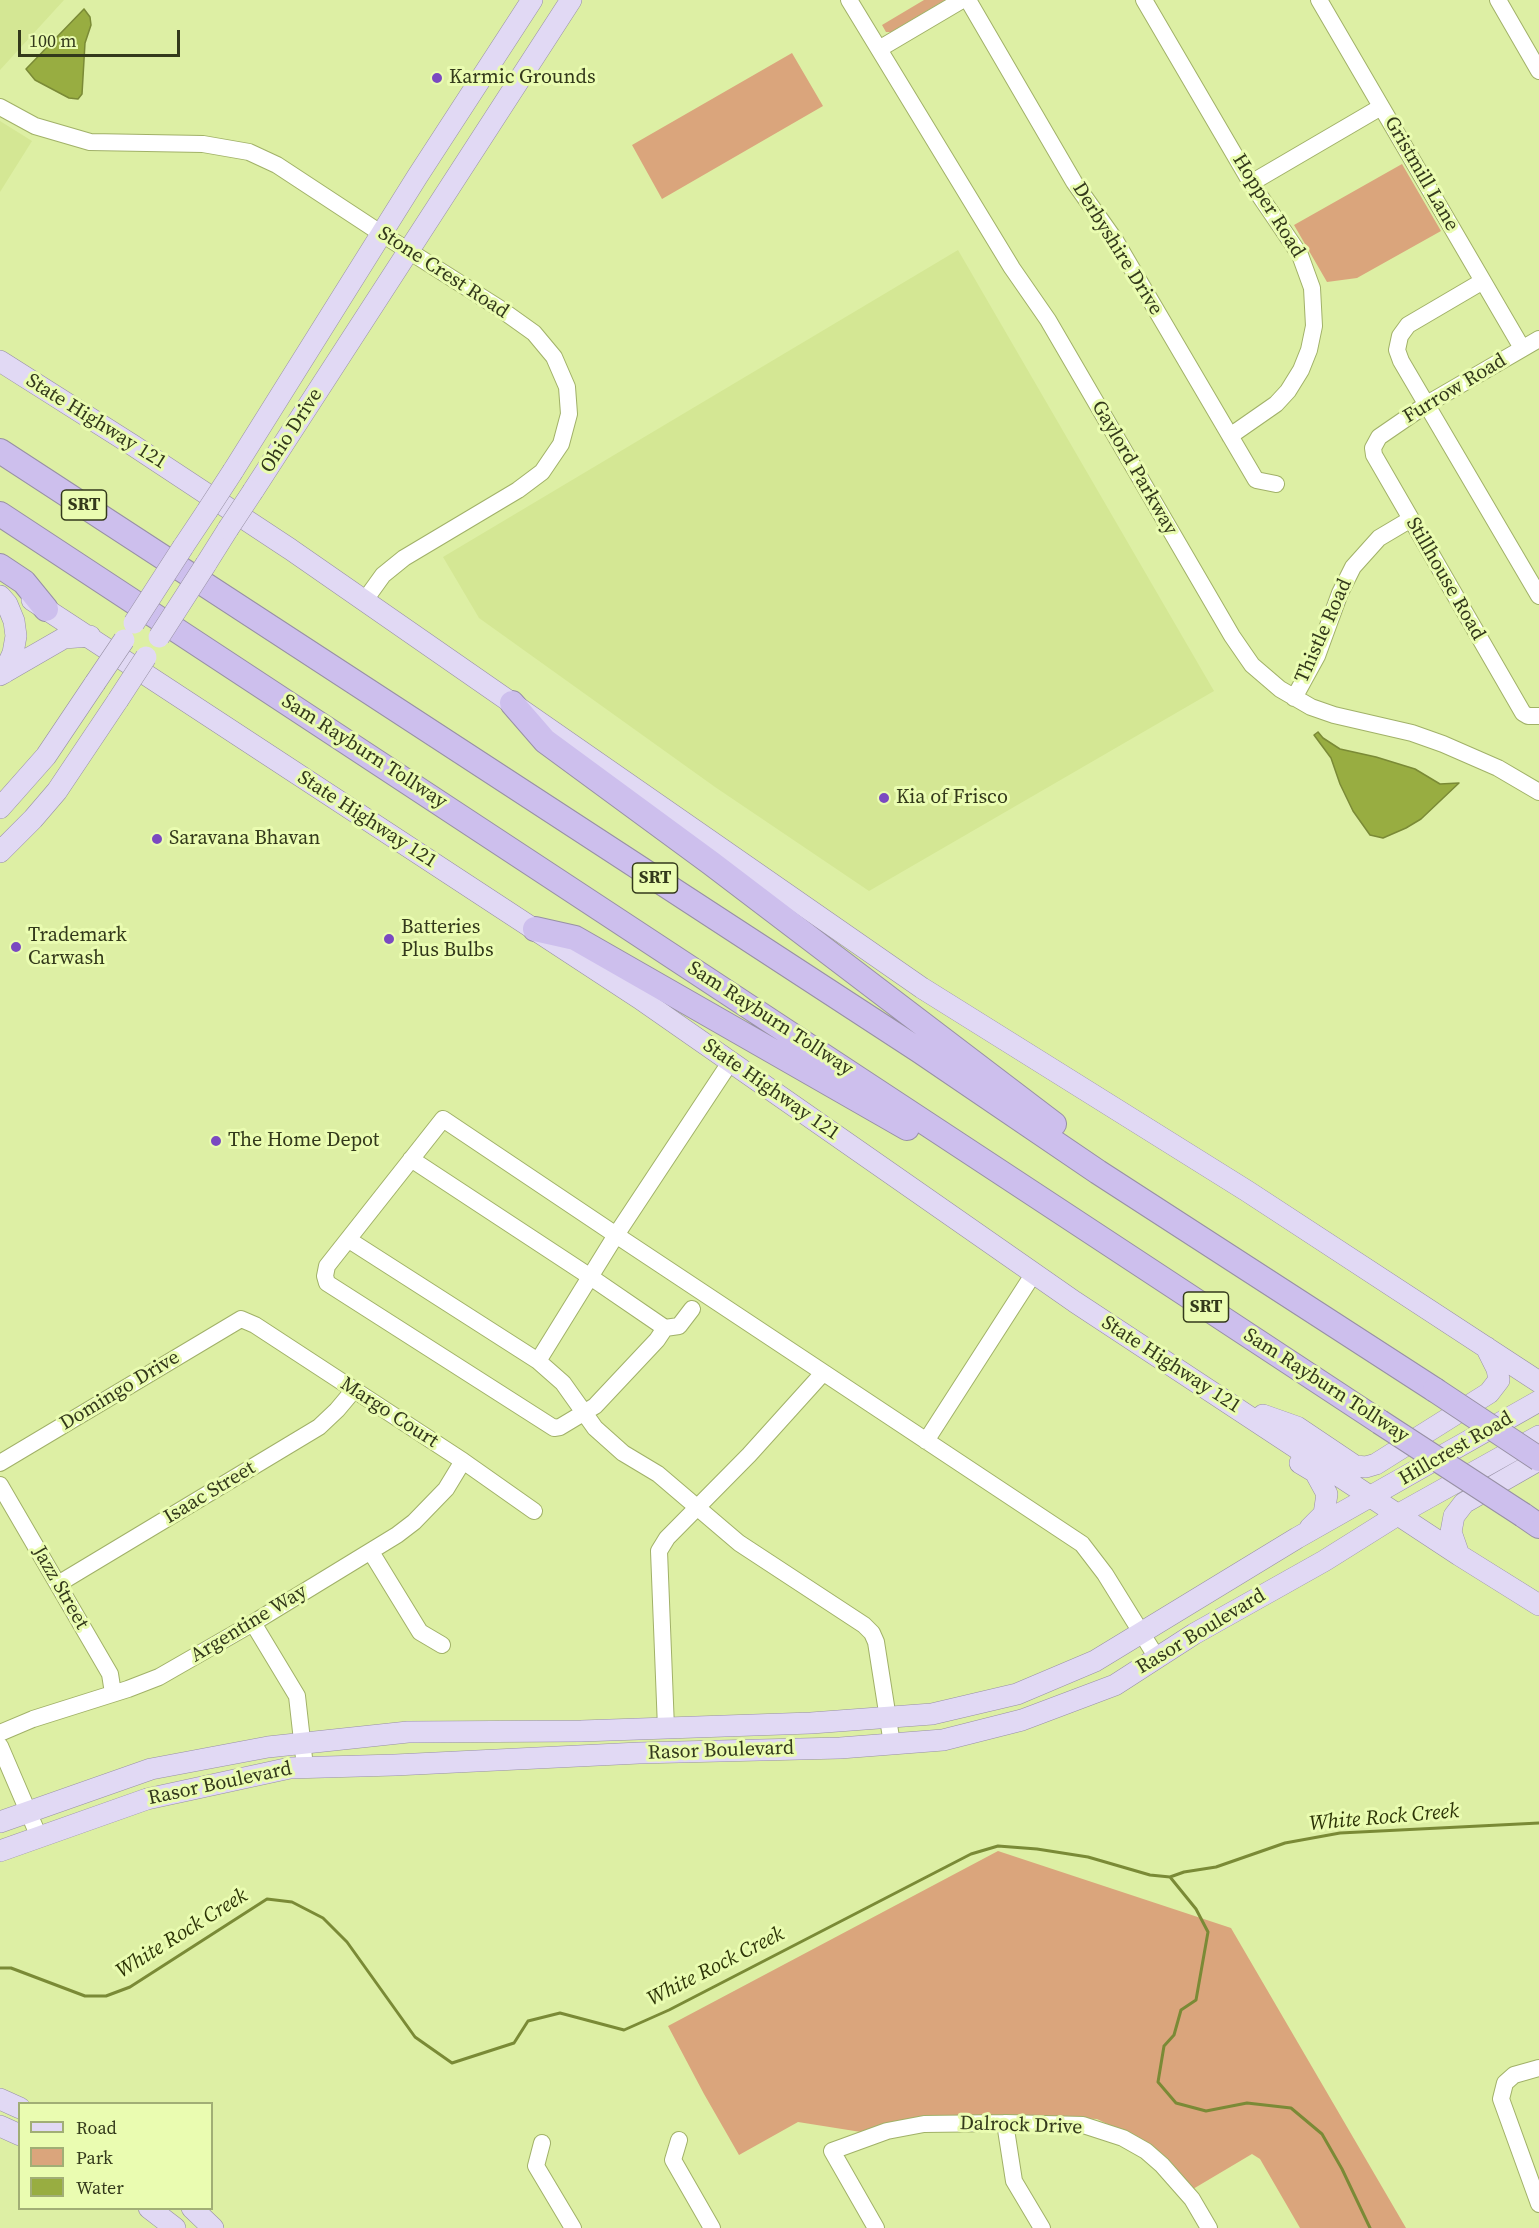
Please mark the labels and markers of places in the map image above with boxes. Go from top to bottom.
place label: Karmic Grounds [449,66,596,90]
marker: Karmic Grounds [430,71,444,85]
place label: Kia of Frisco [896,786,1008,810]
marker: Kia of Frisco [877,791,891,805]
place label: Saravana Bhavan [169,827,320,851]
marker: Saravana Bhavan [150,832,164,846]
place label: Batteries Plus Bulbs [401,916,494,963]
place label: Trademark Carwash [28,924,127,971]
marker: Batteries Plus Bulbs [382,932,396,946]
marker: Trademark Carwash [9,940,23,954]
place label: The Home Depot [228,1129,379,1153]
marker: The Home Depot [209,1134,223,1148]

